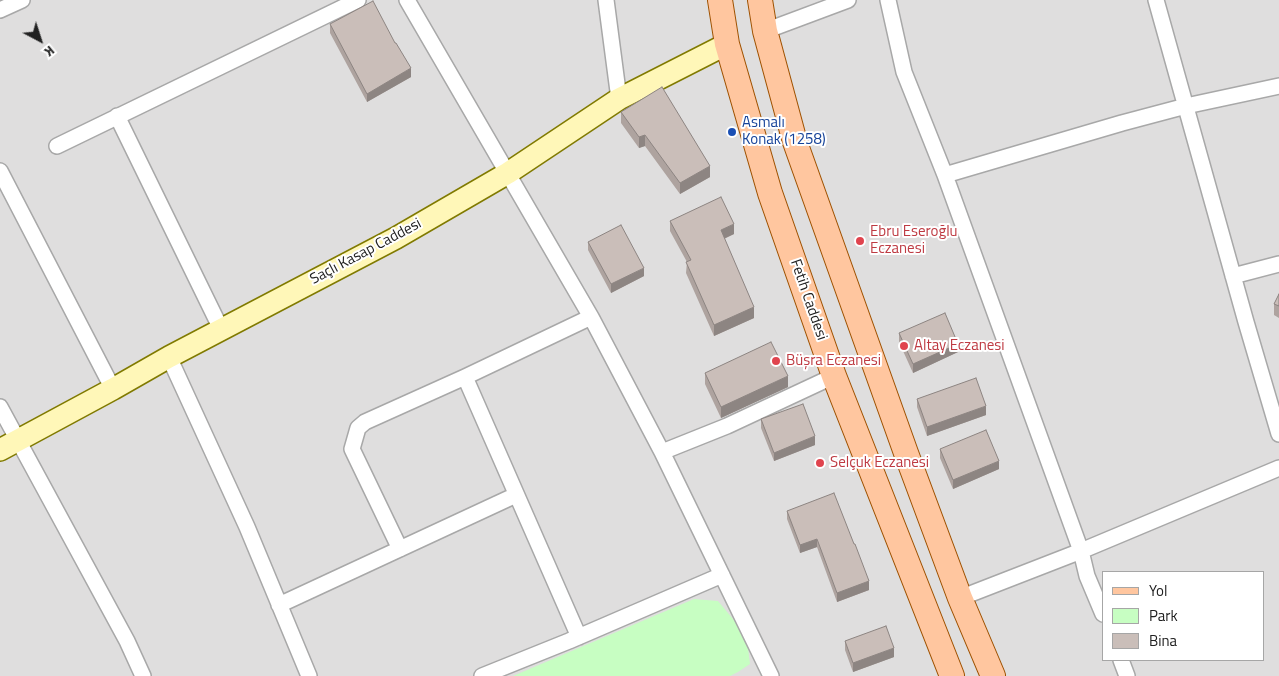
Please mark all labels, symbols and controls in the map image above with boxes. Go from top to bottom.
north arrow [15,15,65,65]
text: K [40,41,60,63]
place label: Asmalı Konak (1258) [742,114,826,149]
marker: Asmalı Konak (1258) [726,126,738,138]
street label: Saçlı Kasap Caddesi [307,215,425,289]
place label: Ebru Eseroğlu Eczanesi [870,223,958,258]
marker: Ebru Eseroğlu Eczanesi [854,235,866,247]
street label: Fetih Caddesi [786,257,830,343]
place label: Altay Eczanesi [914,337,1005,355]
marker: Altay Eczanesi [898,340,910,352]
place label: Büşra Eczanesi [786,352,881,370]
marker: Büşra Eczanesi [770,355,782,367]
place label: Selçuk Eczanesi [830,454,929,472]
marker: Selçuk Eczanesi [814,457,826,469]
legend [1102,571,1264,661]
text: Yol [1149,579,1167,602]
text: Park [1149,604,1178,627]
text: Bina [1149,629,1177,652]

